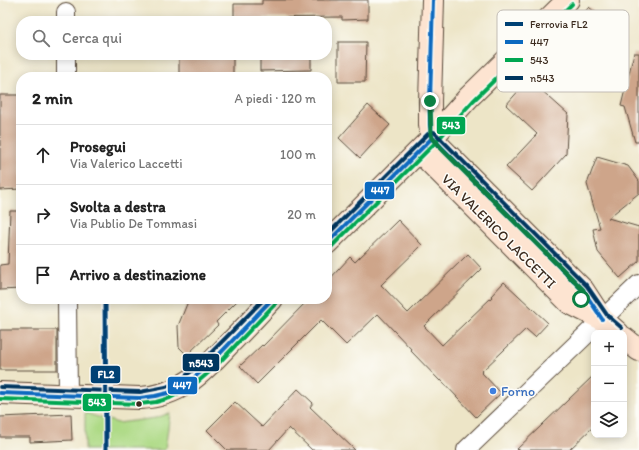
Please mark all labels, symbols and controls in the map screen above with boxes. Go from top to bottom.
legend [497,10,629,92]
search box [16,16,332,60]
text: Ferrovia FL2 [530,18,588,31]
icon: search [30,27,52,49]
text: Cerca qui [62,29,122,47]
text: 447 [530,36,549,49]
text: 543 [530,54,548,67]
text: n543 [530,72,555,85]
text: 2 min [32,88,72,108]
text: A piedi · 120 m [234,91,316,106]
route end [421,92,439,110]
line badge: 543 [436,116,466,135]
text: 543 [442,119,460,132]
text: Prosegui [70,138,126,156]
icon: ahead [32,144,54,166]
text: 100 m [280,147,316,162]
text: Via Valerico Laccetti [70,156,183,171]
street label: VIA VALERICO LACCETTI [438,171,559,292]
line badge: 447 [364,181,395,200]
text: 447 [371,184,390,197]
text: Svolta a destra [70,198,166,216]
icon: right [32,204,54,226]
text: 20 m [287,207,316,222]
text: Via Publio De Tommasi [70,216,197,231]
icon: arrive [32,264,54,286]
text: Arrivo a destinazione [70,266,206,284]
route start [572,290,590,308]
map controls [591,330,627,438]
button: + [591,330,627,366]
line badge: n543 [182,353,220,372]
text: n543 [188,357,213,370]
line badge: FL2 [90,365,121,384]
button: − [591,366,627,402]
text: FL2 [98,368,115,381]
line badge: 447 [167,376,198,395]
text: 447 [173,379,192,392]
place label: Forno [501,383,535,400]
marker: Forno [488,386,498,396]
line badge: 543 [82,393,112,412]
text: 543 [88,396,106,409]
unlabelled marker [134,399,144,409]
button: layers [591,402,627,438]

